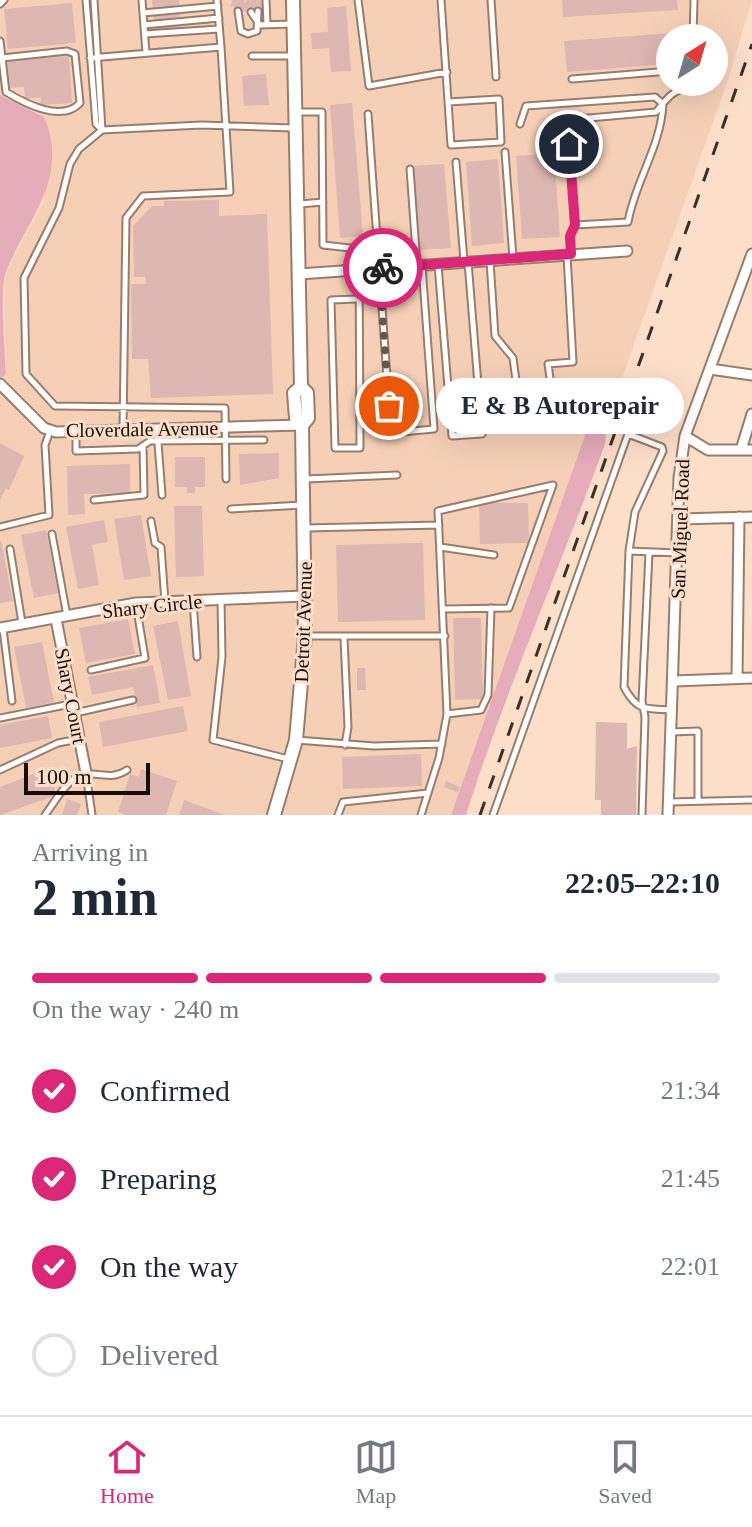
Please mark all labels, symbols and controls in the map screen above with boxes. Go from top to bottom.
north arrow [656,24,728,96]
map controls [656,24,728,96]
pin [535,110,603,178]
icon: home [547,122,591,166]
courier [343,228,423,308]
icon: bike [361,246,405,290]
pin [355,372,423,440]
callout: E & B Autorepair [437,378,685,434]
icon: bag [367,384,411,428]
text: E & B Autorepair [461,391,659,420]
street label: Cloverdale Avenue [66,417,218,441]
street label: San Miguel Road [667,459,694,599]
street label: Detroit Avenue [290,561,316,683]
street label: Shary Circle [101,590,203,623]
street label: Shary Court [50,646,91,746]
scale bar [24,759,150,795]
text: 100 m [36,764,92,789]
text: Arriving in [32,838,148,867]
text: 22:05–22:10 [565,866,720,899]
text: 2 min [32,869,158,926]
text: On the way · 240 m [32,995,239,1024]
icon: check [32,1069,76,1113]
text: Confirmed [100,1074,230,1107]
text: 21:34 [661,1076,720,1105]
icon: check [32,1157,76,1201]
text: Preparing [100,1162,217,1195]
text: 21:45 [661,1164,720,1193]
icon: check [32,1245,76,1289]
text: On the way [100,1250,238,1283]
text: 22:01 [661,1252,720,1281]
text: Delivered [100,1338,218,1371]
tab: Home [100,1435,154,1509]
tab: Map [354,1435,398,1509]
tab: Saved [598,1435,652,1509]

